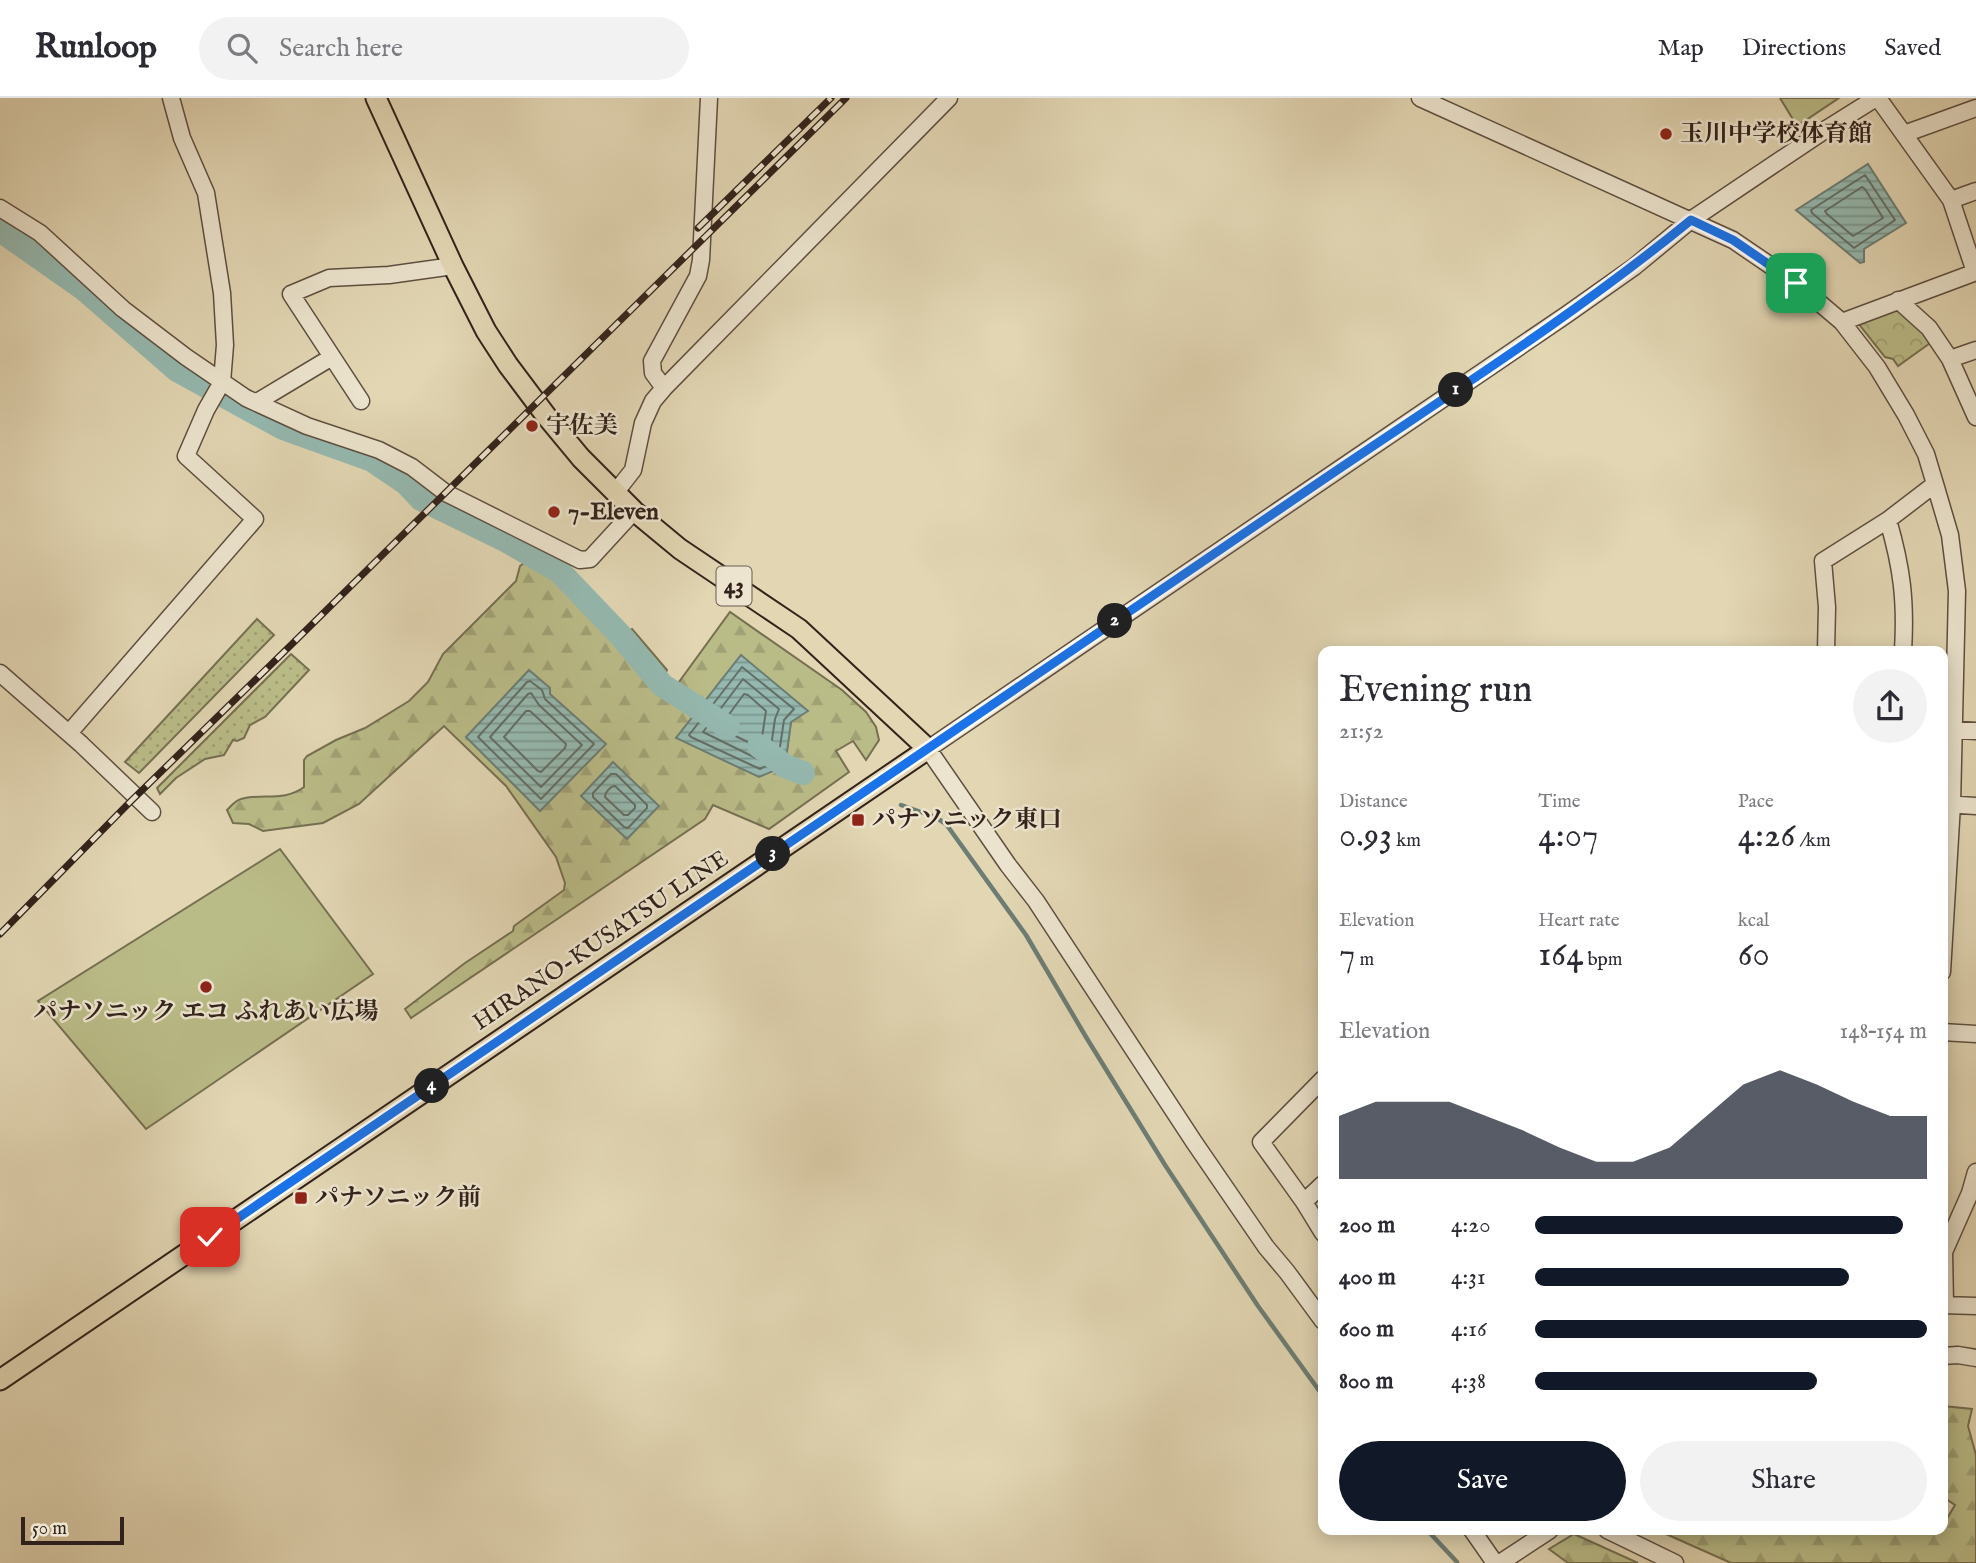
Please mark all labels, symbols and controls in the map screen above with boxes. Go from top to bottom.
search box [199,17,689,80]
text: Runloop [35,27,157,69]
icon: search [223,29,261,67]
text: Search here [279,32,403,65]
text: Map [1658,33,1704,64]
text: Directions [1742,33,1846,64]
text: Saved [1884,33,1941,64]
place label: 玉川中学校体育館 [1680,119,1872,150]
marker: 玉川中学校体育館 [1658,126,1674,142]
pin [1766,253,1826,313]
icon: arrive [1777,264,1815,302]
pin: 1 [1438,372,1474,408]
text: 1 [1452,377,1459,401]
place label: 宇佐美 [546,411,618,442]
marker: 宇佐美 [524,418,540,434]
place label: 7-Eleven [568,497,659,528]
marker: 7-Eleven [546,504,562,520]
road number: 43 [716,566,752,606]
pin: 2 [1098,603,1132,638]
text: 2 [1110,608,1119,632]
text: Evening run [1339,667,1533,715]
button: share [1853,669,1927,743]
text: 21:52 [1339,717,1383,746]
text: Distance [1339,790,1408,814]
text: Time [1538,790,1581,814]
text: Pace [1738,790,1774,814]
place label: パナソニック東口 [872,805,1062,836]
marker: パナソニック東口 [850,812,866,828]
text: 0.93 [1339,814,1392,859]
text: 4:07 [1538,814,1598,859]
text: 4:26 [1738,814,1795,859]
text: km [1392,829,1421,853]
text: /km [1795,829,1831,853]
pin: 3 [756,836,790,872]
text: 3 [769,841,776,865]
street label: HIRANO-KUSATSU LINE [467,844,735,1038]
text: Elevation [1339,909,1414,933]
text: Heart rate [1538,909,1619,933]
text: kcal [1738,909,1769,933]
text: 7 [1339,933,1355,978]
text: 164 [1538,933,1583,978]
text: 60 [1738,933,1770,978]
text: m [1355,948,1374,972]
text: bpm [1583,948,1623,972]
marker: パナソニック エコ ふれあい広場 [198,979,214,995]
place label: パナソニック エコ ふれあい広場 [34,997,378,1028]
text: Elevation [1339,1017,1430,1046]
text: 148–154 m [1840,1017,1927,1046]
pin: 4 [414,1068,450,1104]
text: 4 [427,1073,436,1097]
place label: パナソニック前 [315,1183,481,1214]
marker: パナソニック前 [293,1190,309,1206]
pin [180,1207,240,1267]
text: 200 m [1339,1211,1395,1240]
text: 4:20 [1451,1211,1490,1240]
icon: check [191,1218,229,1256]
text: 400 m [1339,1263,1396,1292]
text: 4:31 [1451,1263,1486,1292]
text: 600 m [1339,1315,1394,1344]
text: 4:16 [1451,1315,1487,1344]
text: 800 m [1339,1367,1393,1396]
text: 4:38 [1451,1367,1486,1396]
button: Save [1339,1441,1626,1521]
button: Share [1640,1441,1927,1521]
scale bar [21,1514,124,1546]
text: 50 m [32,1517,67,1541]

